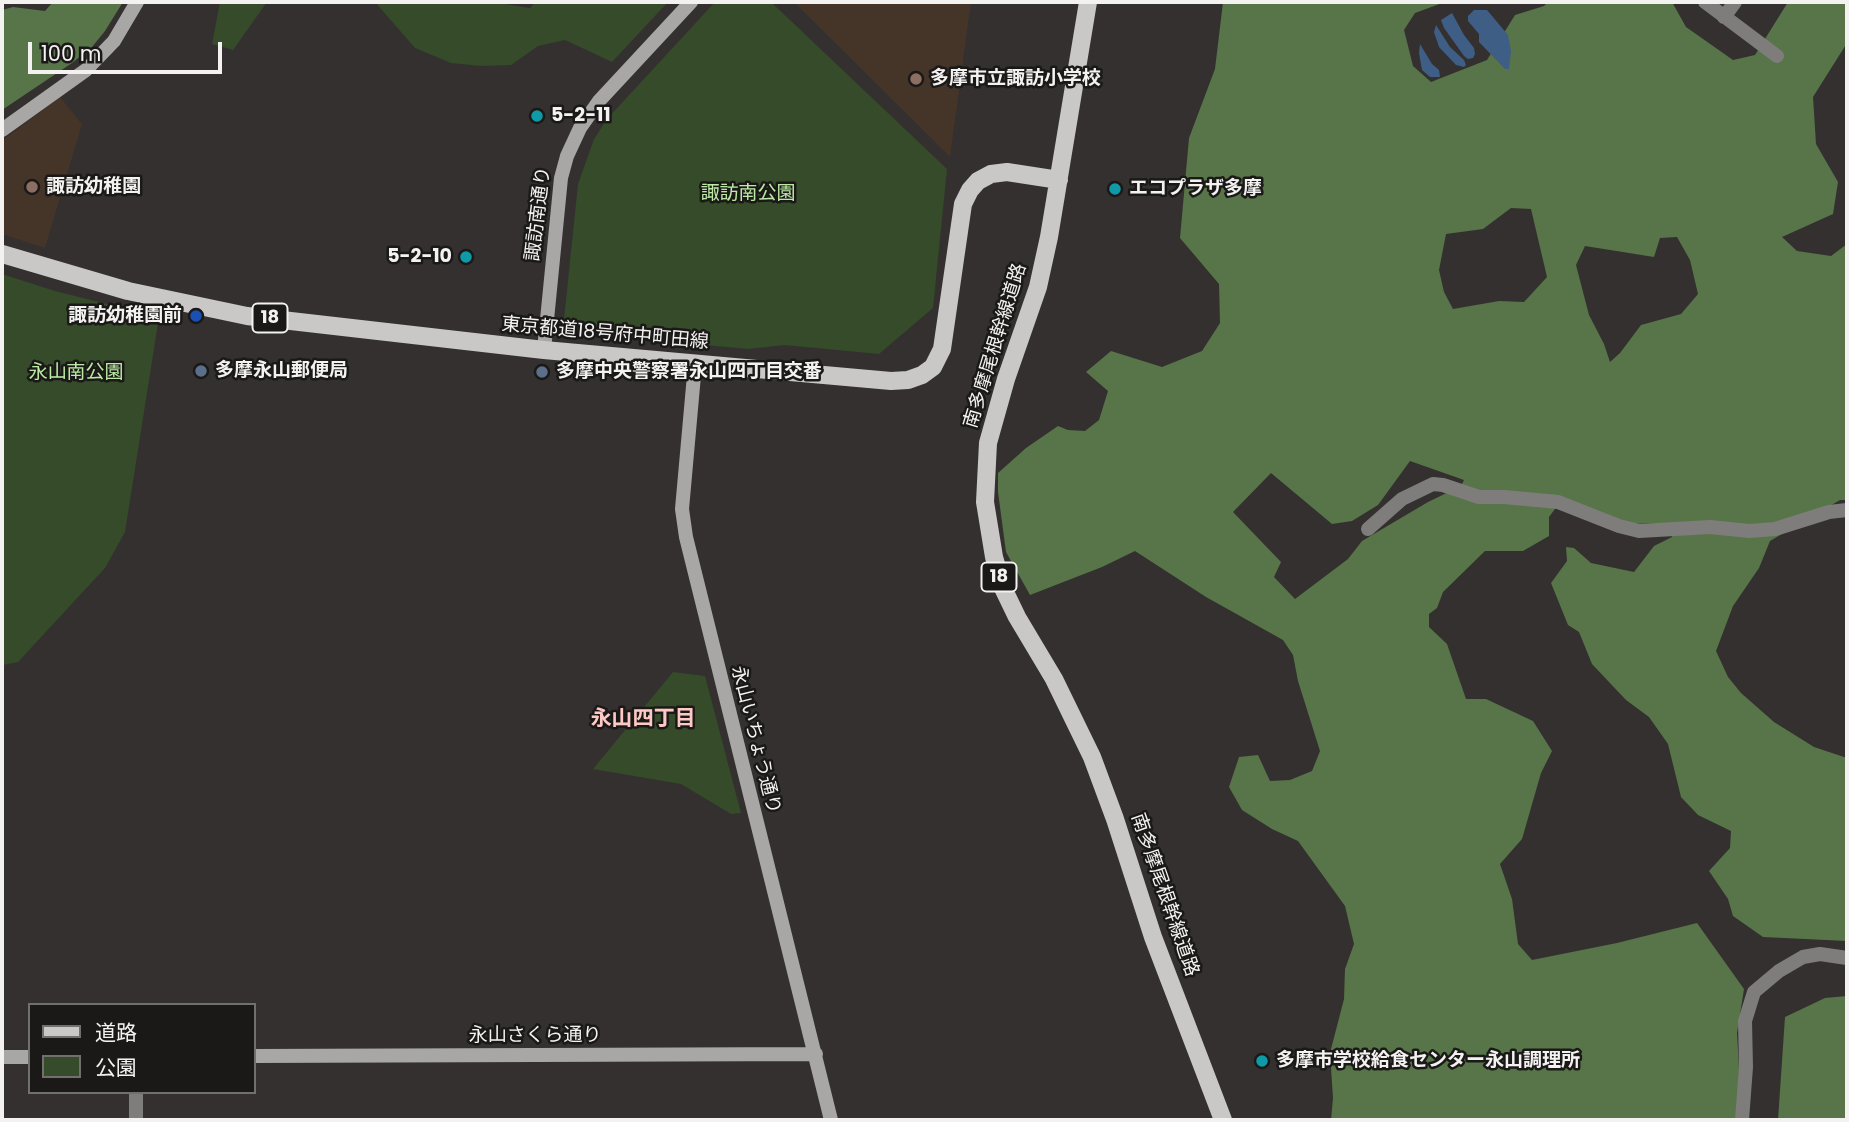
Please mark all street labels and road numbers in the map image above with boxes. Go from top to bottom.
street label: 諏訪南通り [522,165,556,263]
street label: 南多摩尾根幹線道路 [960,261,1032,431]
road number: 18 [252,304,288,332]
street label: 東京都道18号府中町田線 [500,314,710,354]
road number: 18 [982,562,1016,592]
street label: 永山いちょう通り [726,663,784,817]
street label: 南多摩尾根幹線道路 [1125,810,1203,980]
street label: 永山さくら通り [469,1025,601,1047]

